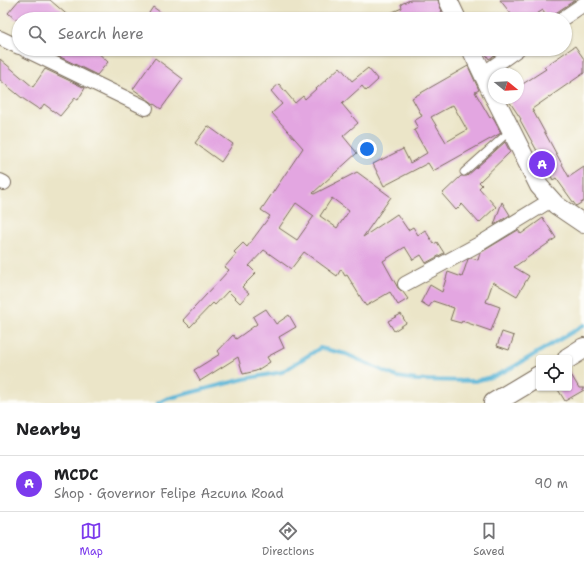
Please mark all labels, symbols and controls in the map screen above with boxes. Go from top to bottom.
search box [12,12,572,56]
icon: search [26,23,48,45]
text: Search here [58,24,144,44]
north arrow [488,68,524,104]
your location [357,139,377,159]
pin: A [529,149,555,179]
map controls [536,355,572,391]
button: locate [536,355,572,391]
text: Nearby [16,418,81,440]
text: MCDC [54,465,98,485]
text: A [24,475,34,492]
text: 90 m [534,475,568,492]
text: Shop · Governor Felipe Azcuna Road [54,485,284,502]
tab: Map [79,520,103,559]
tab: Directions [262,520,314,559]
tab: Saved [473,520,505,559]

